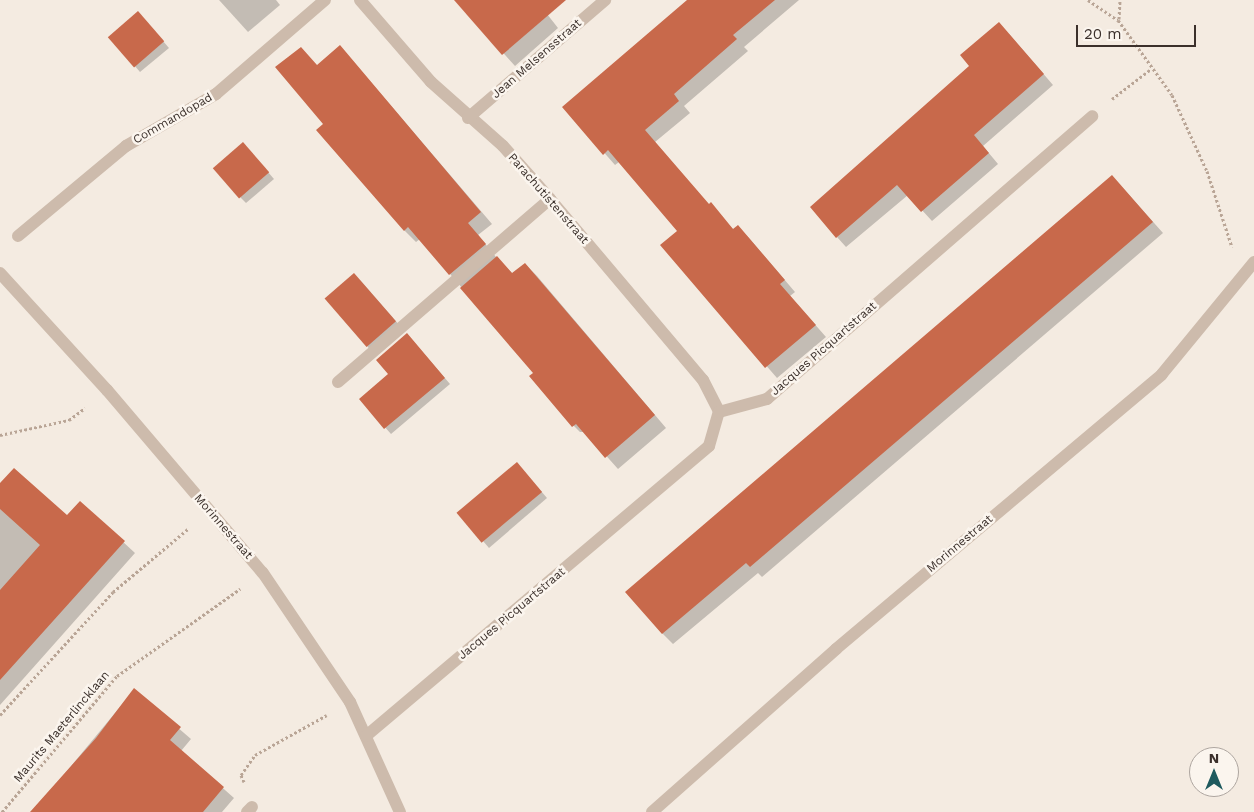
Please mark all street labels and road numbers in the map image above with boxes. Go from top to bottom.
street label: Jean Melsensstraat [489,16,585,102]
street label: Commandopad [131,90,215,148]
street label: Parachutistenstraat [505,151,591,247]
street label: Jacques Picquartstraat [768,299,880,399]
street label: Morinnestraat [191,491,255,563]
street label: Morinnestraat [924,512,996,576]
street label: Jacques Picquartstraat [456,565,568,663]
street label: Maurits Maeterlincklaan [11,668,113,786]

